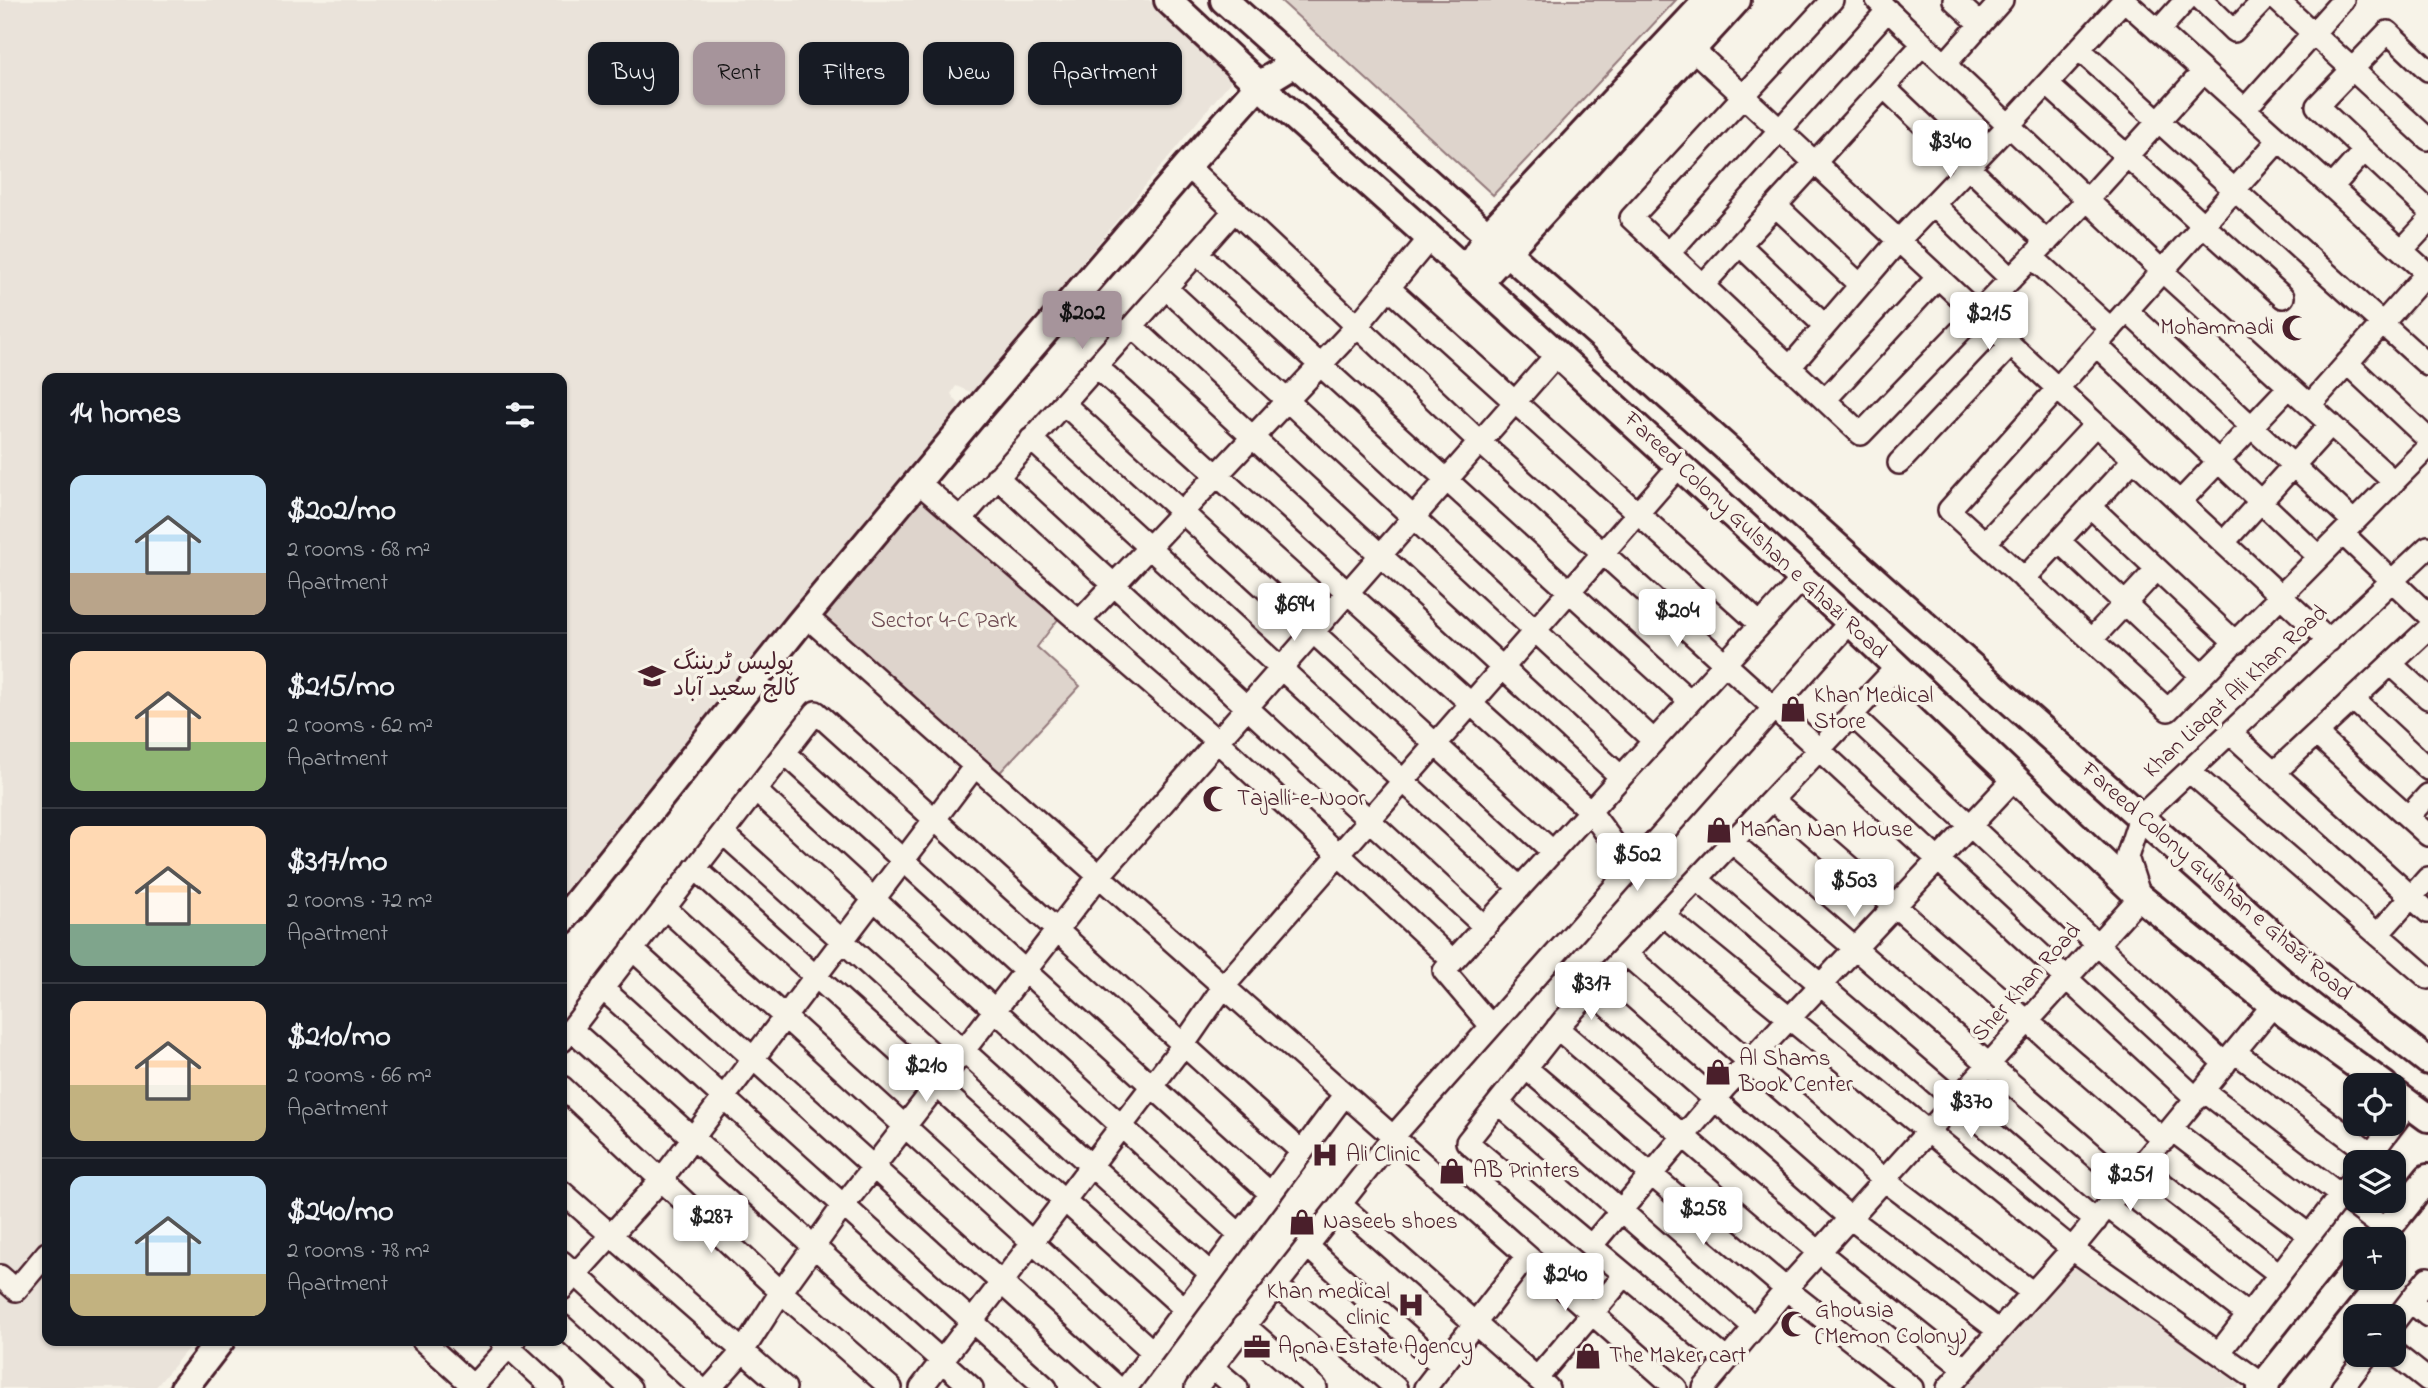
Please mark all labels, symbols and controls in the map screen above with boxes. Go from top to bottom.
chip: Buy [588,42,679,105]
chip: Rent [693,42,785,105]
chip: Filters [799,42,909,105]
chip: New [923,42,1014,105]
chip: Apartment [1028,42,1182,105]
pin: $340 [1909,120,1991,180]
text: $340 [1929,126,1971,159]
pin: $202 [1041,292,1123,351]
pin: $215 [1948,292,2030,352]
text: $202 [1059,297,1105,330]
text: $215 [1966,298,2012,331]
place label: Mohammadi [2160,312,2274,345]
mosque icon: Mohammadi [2280,313,2310,343]
text: 14 homes [70,393,181,437]
icon: filters [501,396,539,434]
street label: Fareed Colony Gulshan e Ghazi Road [1614,404,1894,669]
text: $202/mo [287,490,396,534]
icon: home [126,503,210,587]
text: 2 rooms · 68 m² [287,534,430,567]
text: Apartment [287,567,388,600]
pin: $694 [1253,584,1335,643]
text: $694 [1274,589,1314,622]
pin: $204 [1636,590,1718,649]
text: $204 [1655,595,1699,628]
street label: Khan Liaqat Ali Khan Road [2136,597,2336,786]
park label: Sector 4-C Park [871,605,1018,638]
place label: پولیس ٹریننگ کالج سعید آباد [673,647,800,706]
school or university icon: پولیس ٹریننگ کالج سعید آباد [637,661,667,691]
text: $215/mo [287,666,395,710]
icon: home [126,679,210,763]
place label: Khan Medical Store [1814,680,1933,739]
shop icon: Khan Medical Store [1778,694,1808,724]
text: 2 rooms · 62 m² [287,710,433,743]
text: Apartment [287,743,388,776]
street label: Fareed Colony Gulshan e Ghazi Road [2071,754,2359,1011]
place label: Tajalli-e-Noor [1237,783,1366,816]
mosque icon: Tajalli-e-Noor [1201,784,1231,814]
place label: Manan Nan House [1740,814,1913,847]
shop icon: Manan Nan House [1704,815,1734,845]
pin: $502 [1596,834,1678,893]
text: $502 [1613,839,1661,872]
text: $317/mo [287,841,388,885]
icon: home [126,854,210,938]
pin: $503 [1813,860,1895,919]
text: $503 [1831,865,1877,898]
text: 2 rooms · 72 m² [287,885,433,918]
street label: Sher Khan Road [1964,916,2090,1050]
text: Apartment [287,918,388,951]
pin: $317 [1550,962,1632,1022]
text: $317 [1571,968,1611,1001]
text: $210/mo [287,1016,391,1060]
icon: home [126,1029,210,1113]
place label: Al Shams Book Center [1738,1043,1854,1102]
pin: $210 [885,1044,967,1104]
text: $210 [905,1050,947,1083]
shop icon: Al Shams Book Center [1703,1057,1733,1087]
text: 2 rooms · 66 m² [287,1060,432,1093]
map controls [2343,1073,2406,1367]
button: locate [2343,1073,2406,1136]
pin: $370 [1930,1080,2012,1140]
text: $370 [1950,1086,1992,1119]
text: Apartment [287,1093,388,1126]
place label: Ali Clinic [1346,1139,1421,1172]
hospital icon: Ali Clinic [1310,1140,1340,1170]
button: layers [2343,1150,2406,1213]
pin: $251 [2089,1154,2171,1213]
place label: AB Printers [1473,1155,1580,1188]
shop icon: AB Printers [1437,1156,1467,1186]
text: $251 [2107,1159,2153,1192]
pin: $258 [1662,1188,1744,1247]
text: $240/mo [287,1191,394,1235]
text: $258 [1679,1193,1727,1226]
pin: $287 [670,1196,752,1255]
text: $287 [689,1201,733,1234]
icon: home [126,1204,210,1288]
place label: Naseeb shoes [1323,1206,1458,1239]
shop icon: Naseeb shoes [1287,1207,1317,1237]
button: + [2343,1227,2406,1290]
text: 2 rooms · 78 m² [287,1235,430,1268]
pin: $240 [1524,1254,1606,1313]
text: $240 [1543,1259,1587,1292]
text: Apartment [287,1268,388,1301]
place label: Khan medical clinic [1267,1276,1391,1335]
hospital icon: Khan medical clinic [1396,1290,1426,1320]
place label: Ghousia (Memon Colony) [1815,1295,1967,1356]
button: − [2343,1304,2406,1367]
mosque icon: Ghousia (Memon Colony) [1779,1309,1809,1339]
place label: Apna Estate Agency [1278,1331,1473,1366]
office icon: Apna Estate Agency [1242,1332,1272,1362]
place label: The Maker cart [1609,1340,1747,1373]
shop icon: The Maker cart [1573,1341,1603,1371]

